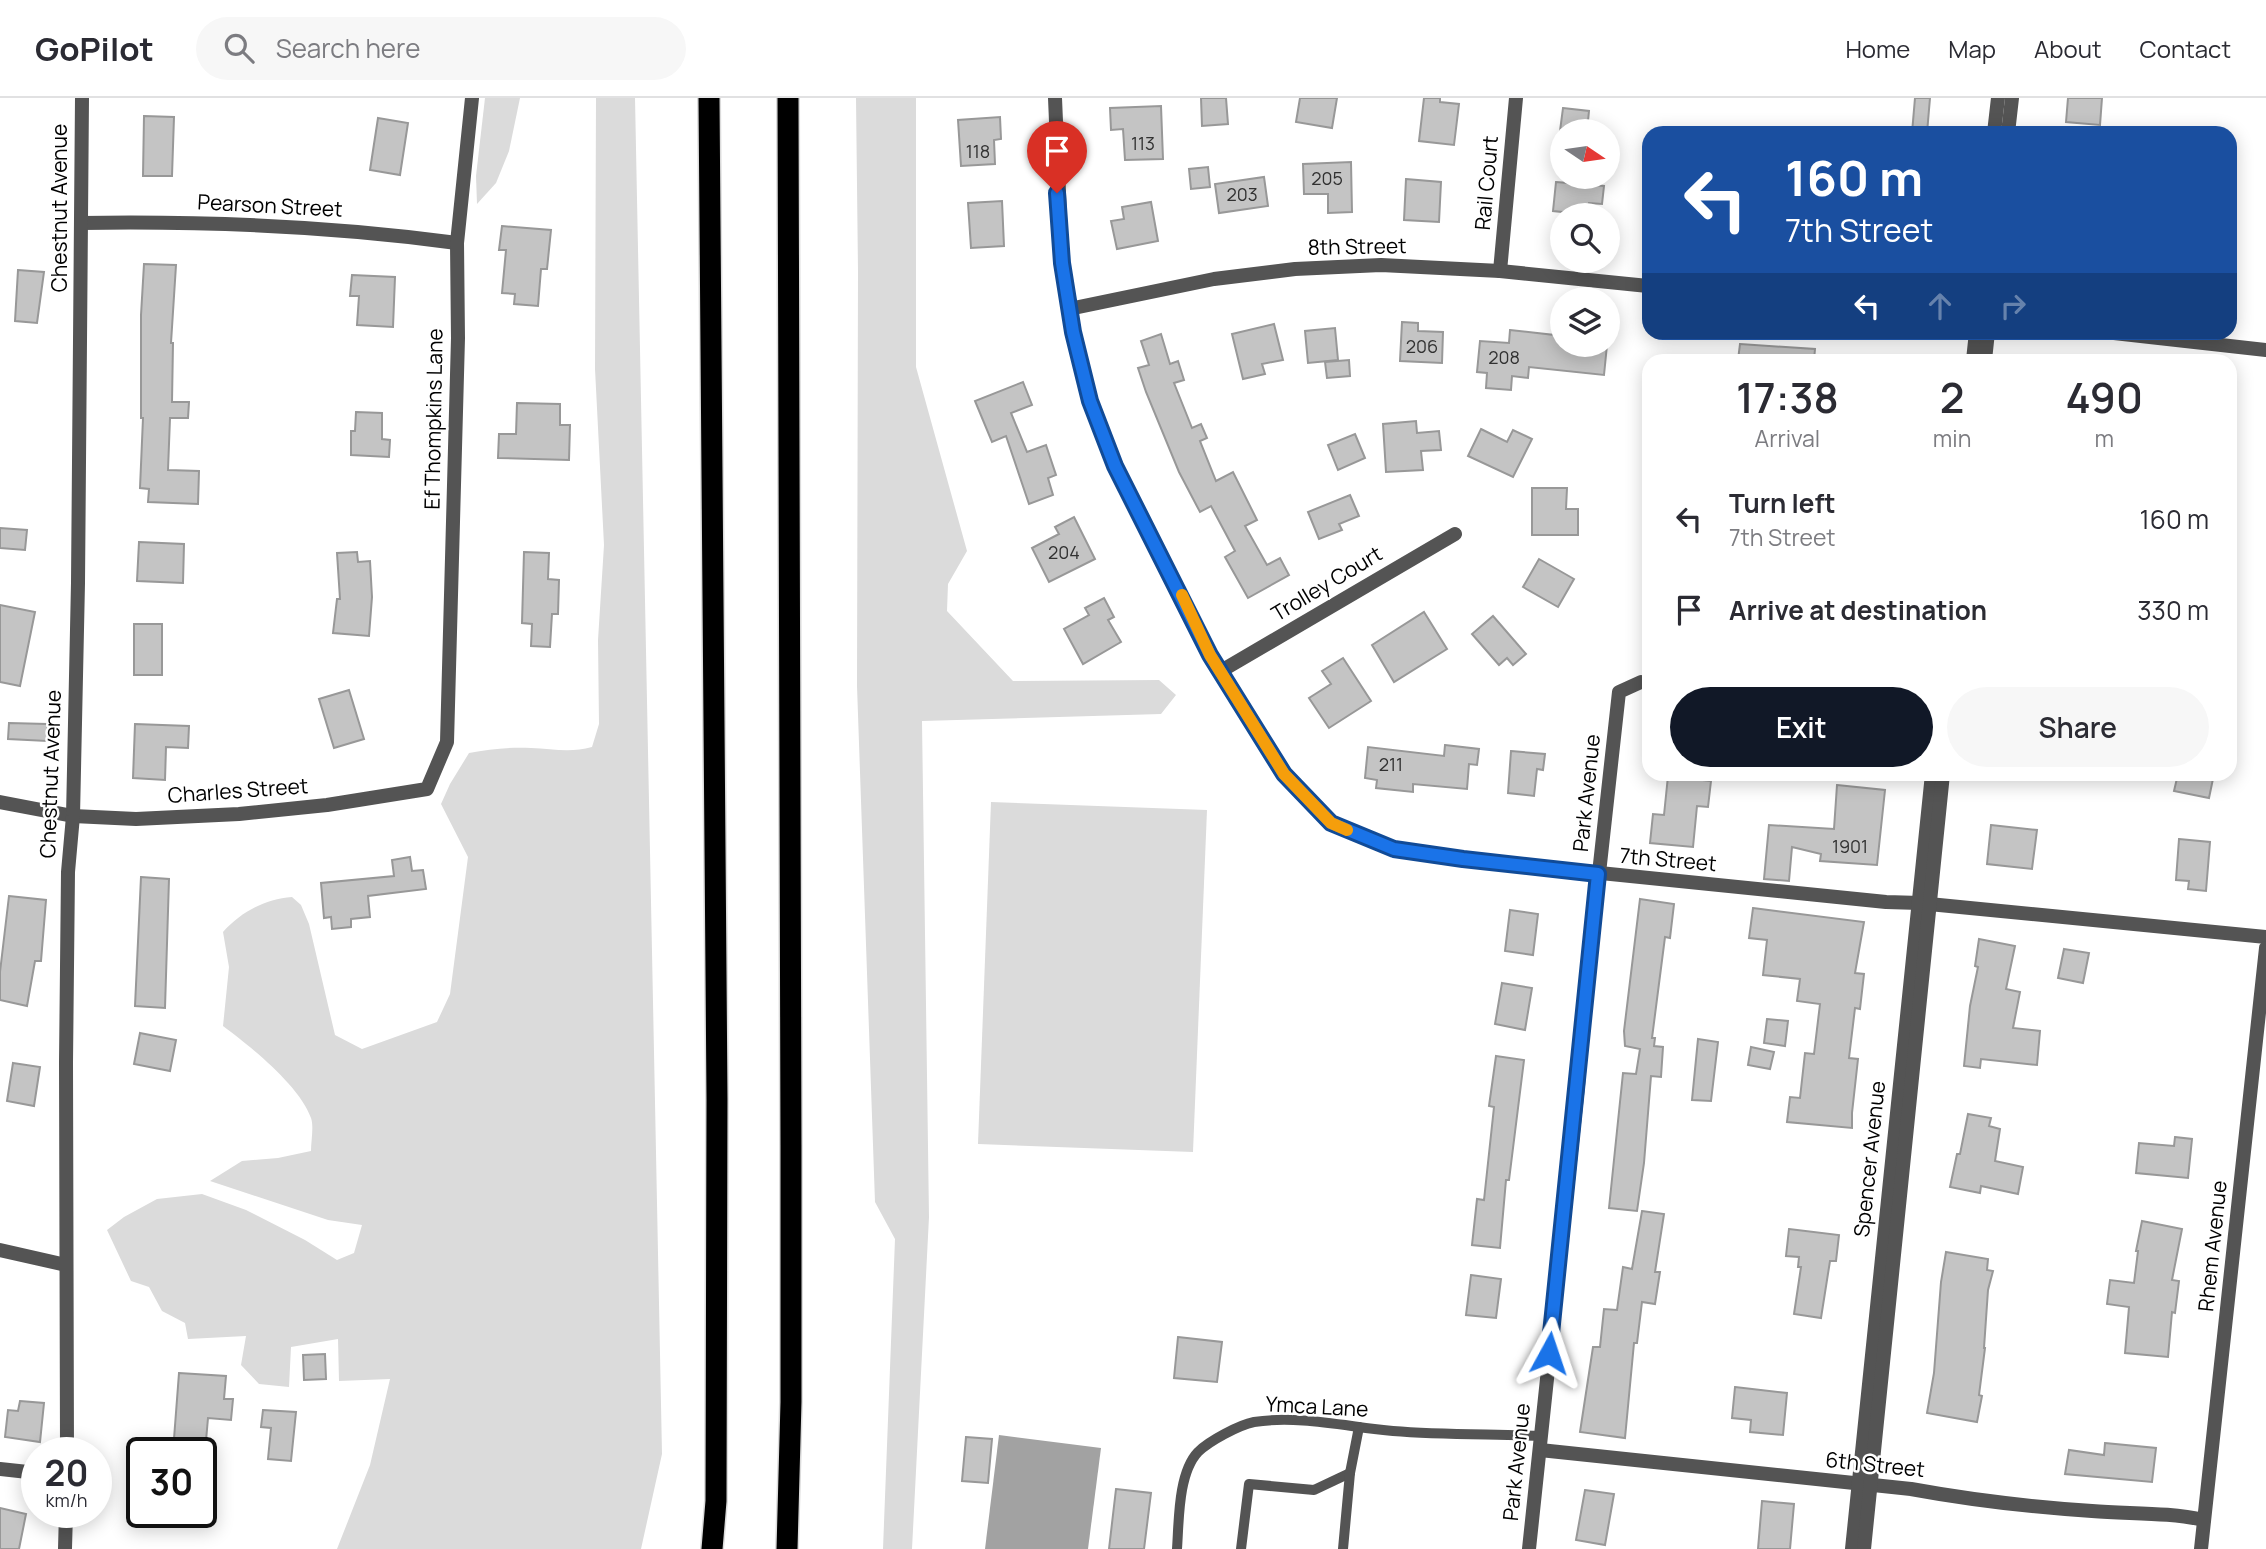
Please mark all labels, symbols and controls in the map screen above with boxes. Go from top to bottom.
search box [196,17,686,80]
text: GoPilot [35,26,154,71]
icon: search [220,29,258,67]
text: Search here [276,30,420,66]
text: Home [1845,32,1910,65]
text: Map [1948,32,1996,65]
text: About [2034,32,2102,65]
text: Contact [2140,32,2231,65]
north arrow [1550,119,1620,189]
map controls [1550,119,1620,357]
pin [1027,121,1087,193]
street label: Chestnut Avenue [45,124,73,292]
house number: 113 [1131,131,1155,155]
icon: arrive [1038,132,1076,170]
street label: Rail Court [1468,134,1504,231]
house number: 118 [966,139,990,163]
text: 160 m [1785,144,1923,211]
icon: left [1670,154,1761,245]
house number: 205 [1311,166,1343,190]
house number: 203 [1226,182,1258,206]
street label: Pearson Street [197,187,343,223]
button: search [1550,203,1620,273]
text: 7th Street [1785,208,1933,252]
street label: 8th Street [1307,231,1407,261]
button: layers [1550,287,1620,357]
icon: left [1848,287,1886,325]
icon: ahead [1921,287,1959,325]
icon: right [1994,287,2032,325]
street label: Ef Thompkins Lane [417,328,449,510]
house number: 206 [1406,334,1438,358]
house number: 208 [1488,345,1520,369]
text: 17:38 [1736,368,1839,426]
text: 2 [1940,368,1964,426]
text: 490 [2065,368,2143,426]
text: Arrival [1755,422,1820,454]
text: min [1933,422,1971,454]
text: m [2094,422,2114,454]
text: Turn left [1729,485,1836,521]
icon: left [1670,500,1708,538]
text: 160 m [2140,501,2209,537]
text: 7th Street [1729,521,1836,553]
street label: Trolley Court [1266,539,1387,627]
house number: 204 [1048,540,1080,564]
icon: arrive [1670,591,1708,629]
text: Arrive at destination [1729,592,1987,628]
text: 330 m [2137,592,2209,628]
button: Exit [1670,687,1933,767]
button: Share [1947,687,2209,767]
street label: Chestnut Avenue [33,689,67,859]
street label: Park Avenue [1566,733,1606,853]
house number: 211 [1379,752,1403,776]
street label: Charles Street [167,771,309,809]
house number: 1901 [1832,834,1868,858]
street label: 7th Street [1618,841,1718,877]
street label: Spencer Avenue [1847,1079,1891,1238]
street label: Rhem Avenue [2191,1179,2233,1313]
position arrow [1512,1316,1586,1390]
street label: Ymca Lane [1265,1389,1369,1423]
street label: Park Avenue [1496,1402,1536,1522]
speed limit sign: 30 [126,1437,217,1528]
street label: 6th Street [1824,1445,1926,1483]
text: 20 [45,1449,88,1497]
text: km/h [46,1488,87,1512]

